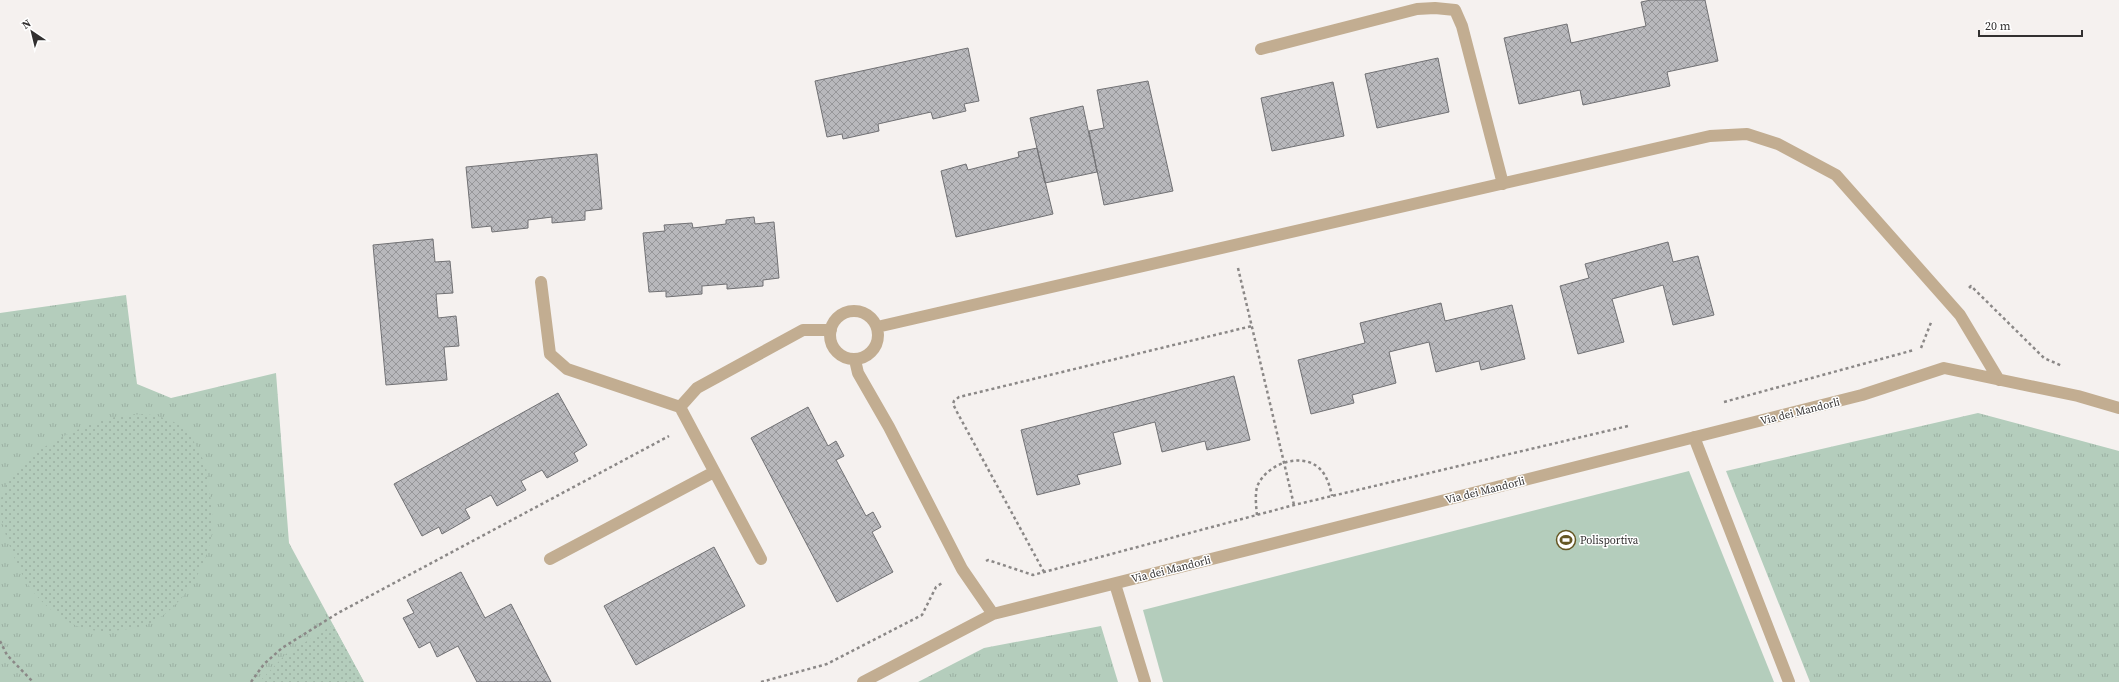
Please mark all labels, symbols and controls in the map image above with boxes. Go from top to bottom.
north arrow [12,12,52,52]
scale bar [1979,12,2082,38]
text: N [19,16,34,33]
text: 20 m [1985,18,2011,34]
street label: Via dei Mandorli [1759,394,1841,429]
street label: Via dei Mandorli [1444,473,1526,508]
sports icon: Polisportiva [1555,529,1577,551]
place label: Polisportiva [1580,533,1639,548]
street label: Via dei Mandorli [1130,552,1212,587]

